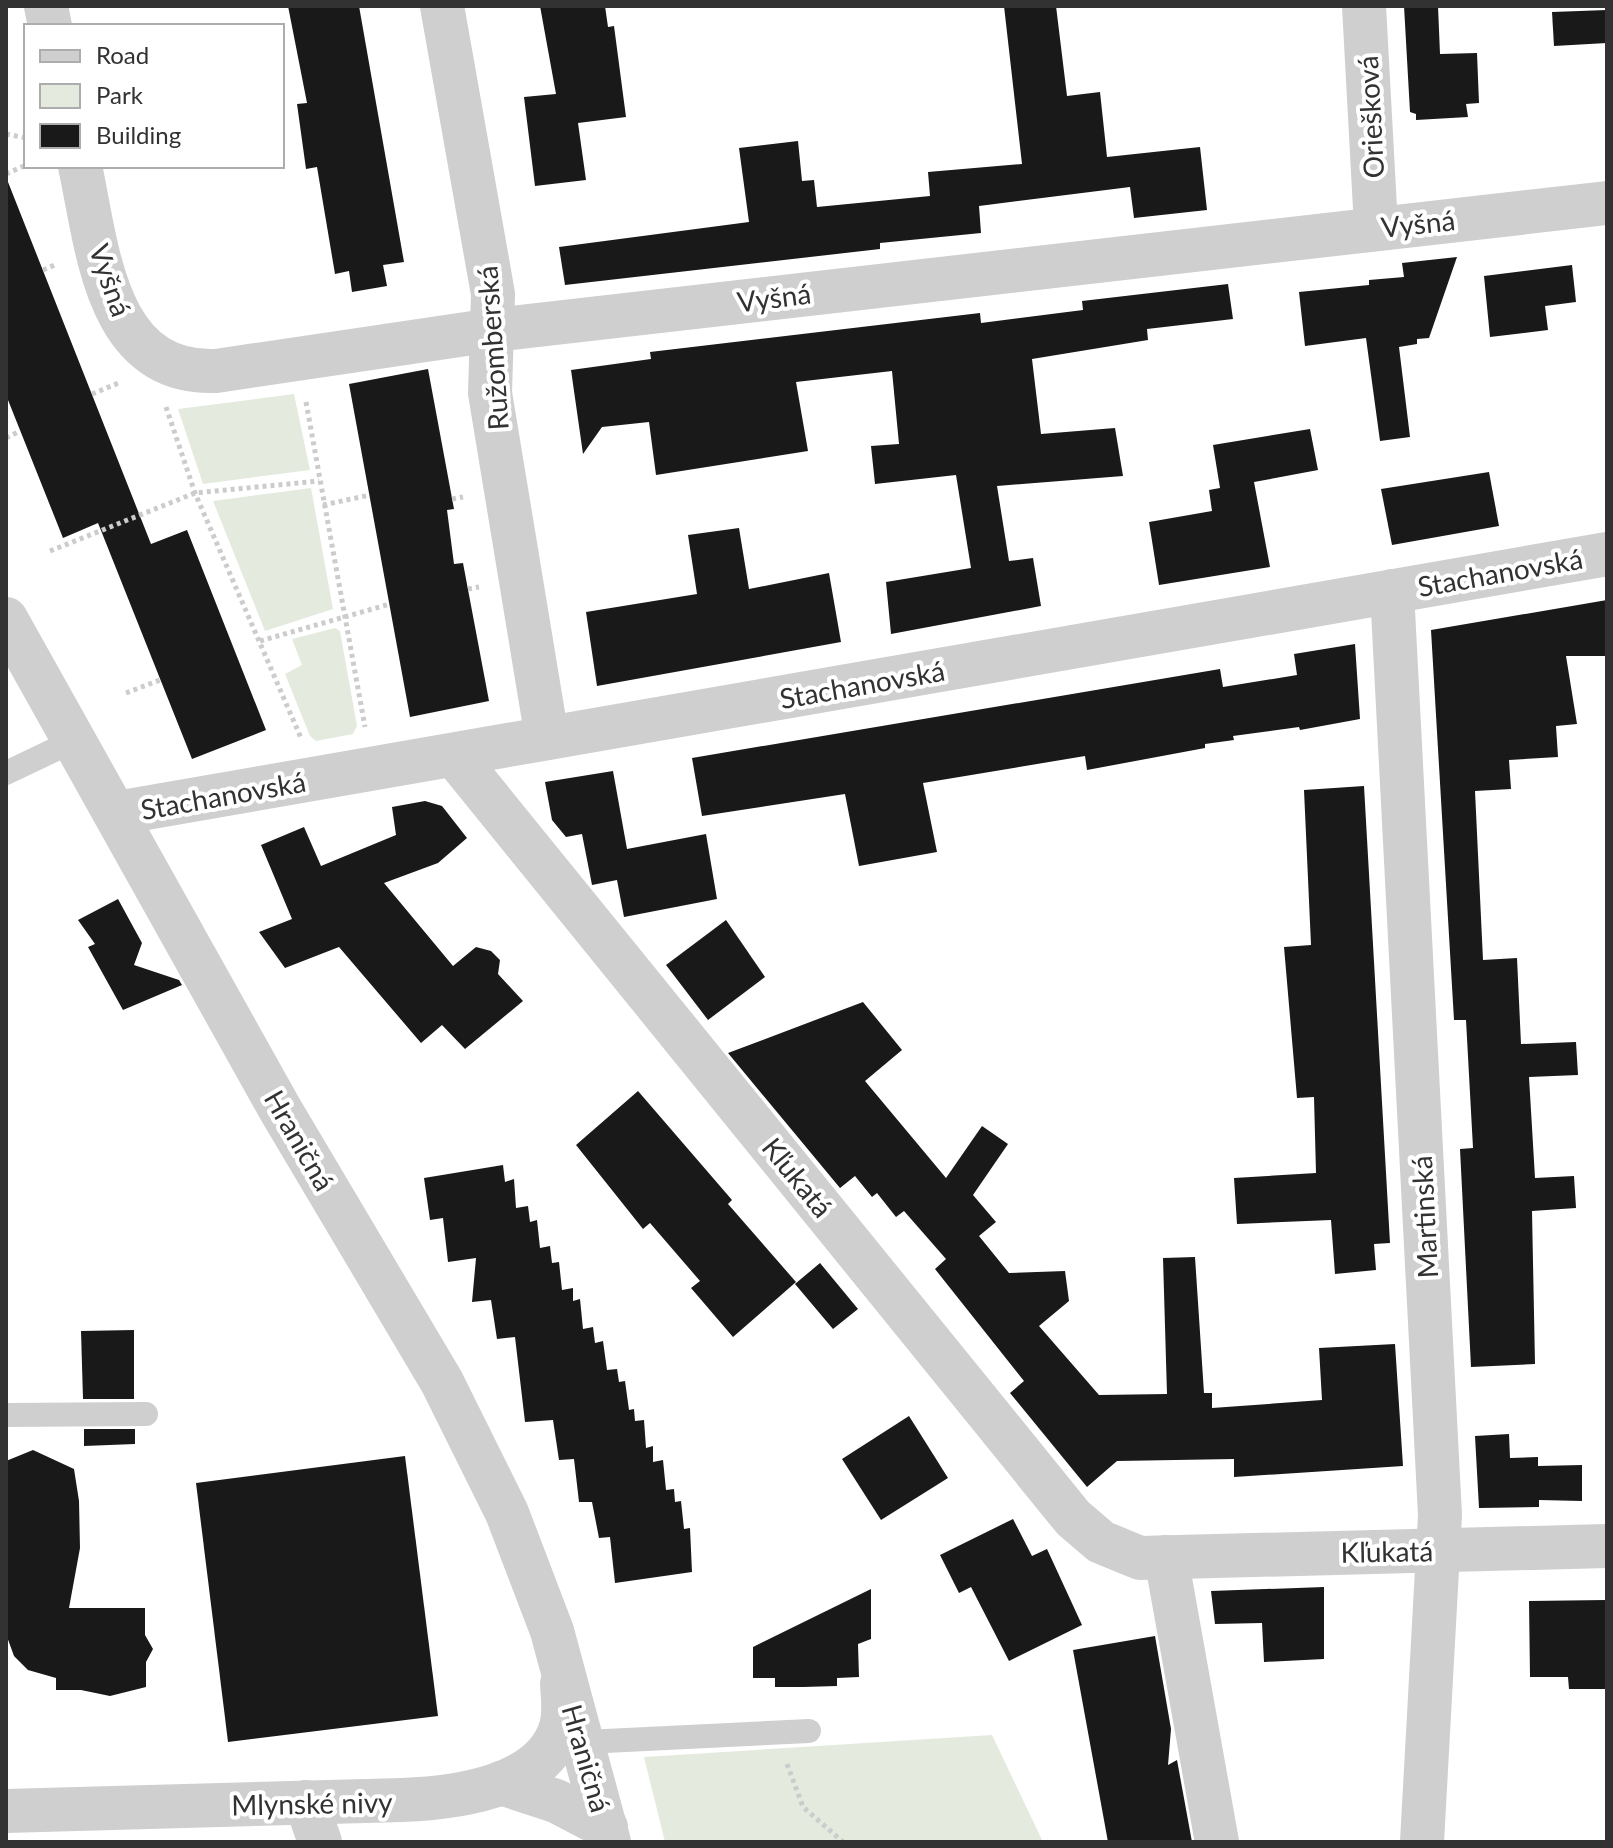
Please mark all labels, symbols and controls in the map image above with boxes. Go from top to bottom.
legend [24,24,284,168]
text: Road [96,40,149,69]
street label: Oriešková [1350,55,1390,179]
text: Park [96,80,144,109]
text: Building [96,120,181,149]
street label: Vyšná [1379,202,1457,244]
street label: Vyšná [83,239,139,321]
street label: Ružomberská [469,265,515,431]
street label: Vyšná [735,276,813,318]
street label: Stachanovská [1415,541,1585,603]
street label: Stachanovská [777,653,947,715]
street label: Stachanovská [138,764,308,826]
street label: Hraničná [258,1084,342,1196]
street label: Kľukatá [756,1130,840,1224]
street label: Martinská [1404,1155,1444,1279]
street label: Kľukatá [1340,1533,1434,1569]
street label: Hraničná [555,1700,619,1816]
street label: Mlynské nivy [231,1785,393,1821]

